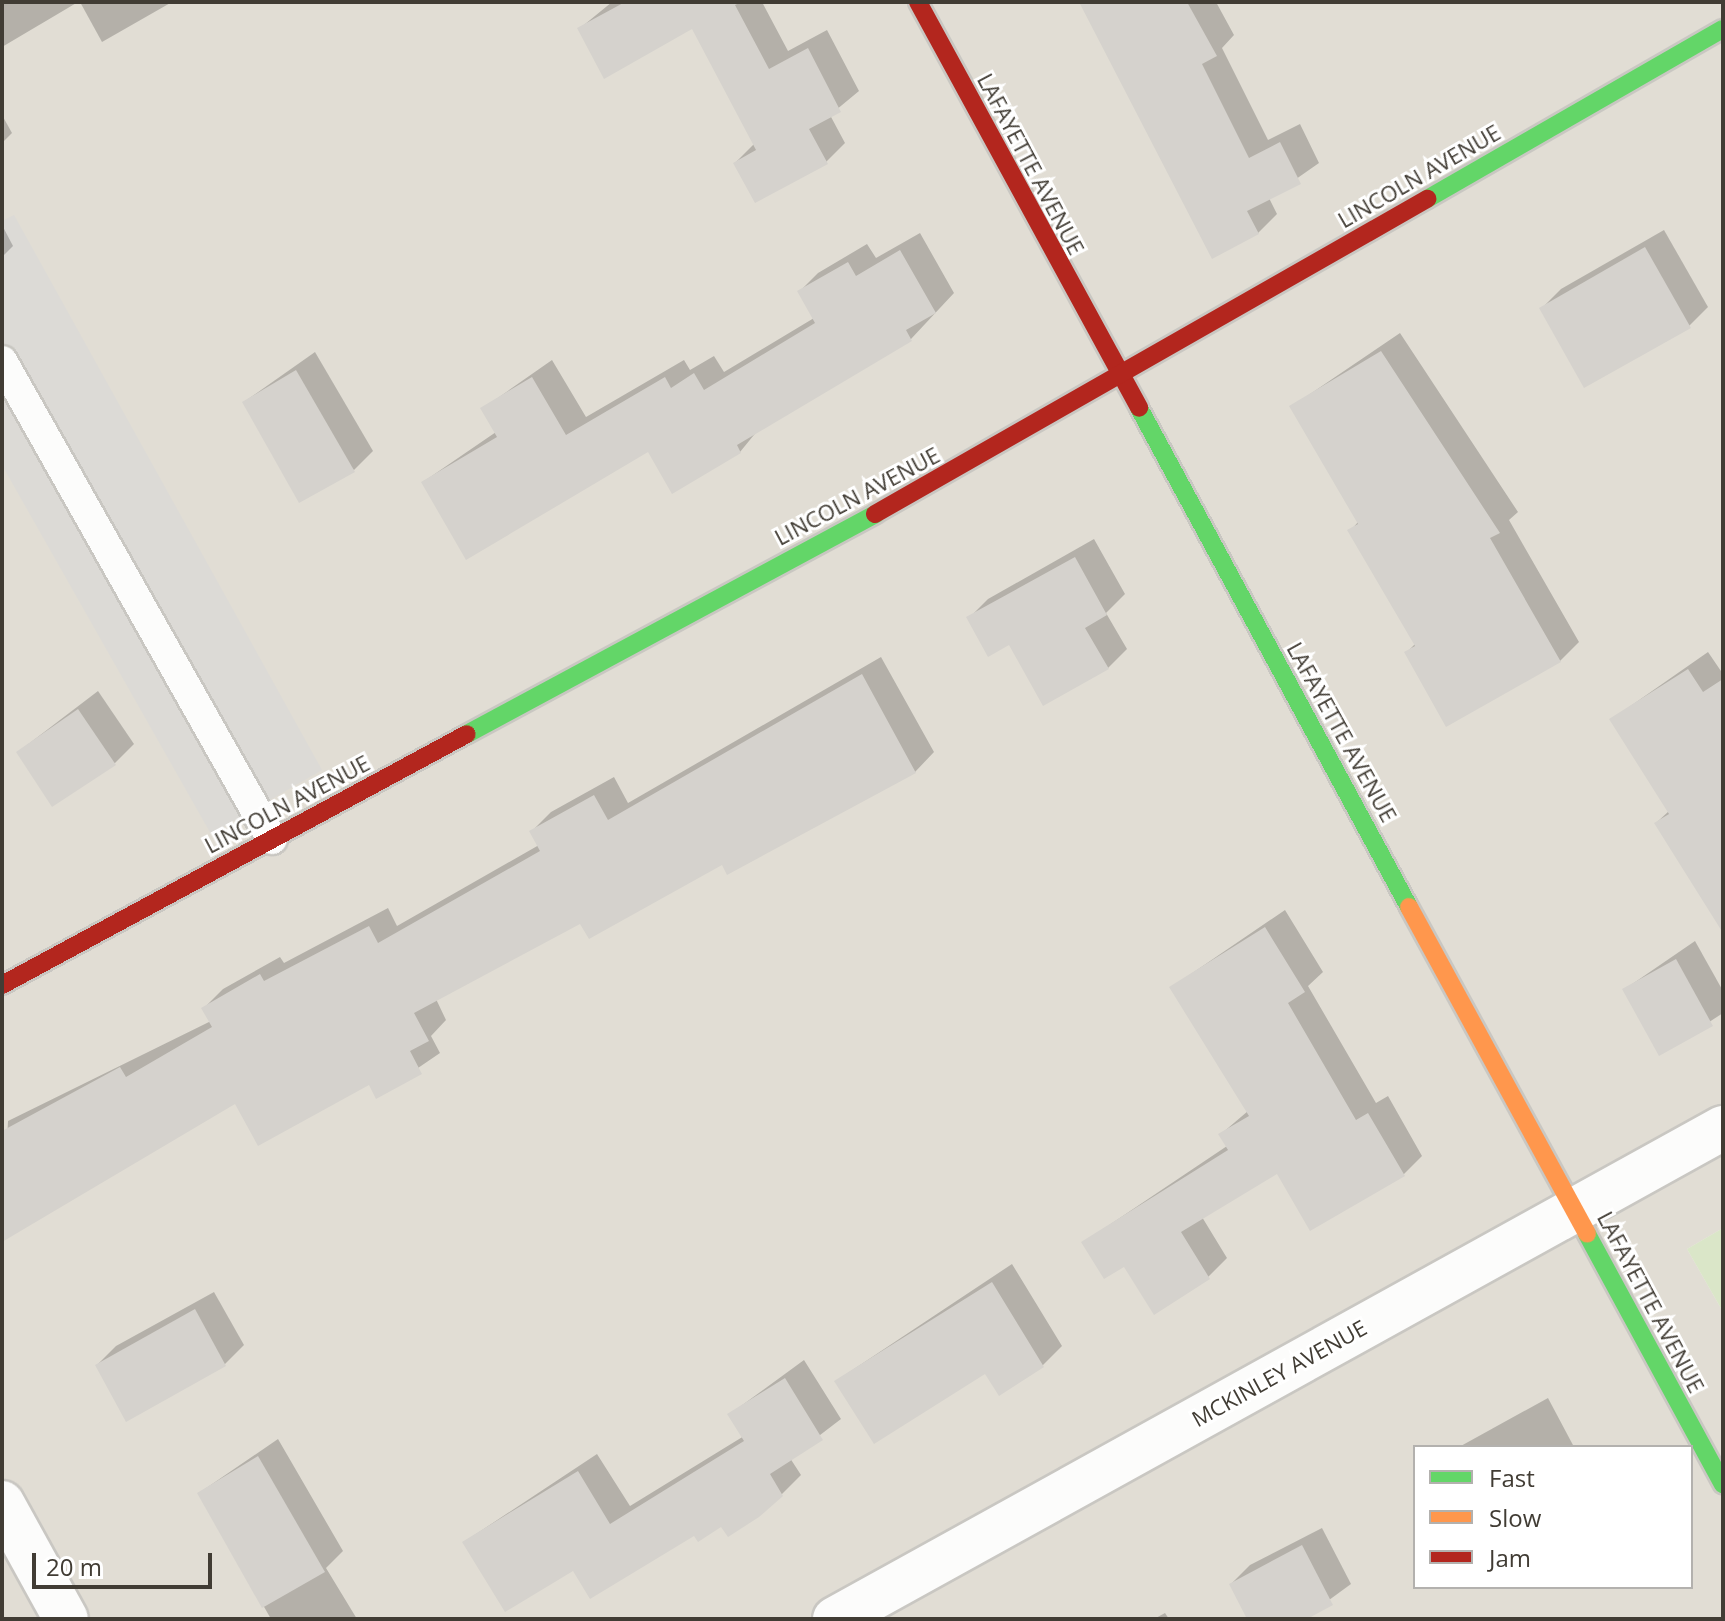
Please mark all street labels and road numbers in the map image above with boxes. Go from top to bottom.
street label: LAFAYETTE AVENUE [972,69,1090,259]
street label: LINCOLN AVENUE [1333,119,1505,233]
street label: LINCOLN AVENUE [770,441,944,551]
street label: LAFAYETTE AVENUE [1282,638,1402,826]
street label: LINCOLN AVENUE [200,749,374,859]
street label: LAFAYETTE AVENUE [1592,1207,1710,1397]
street label: MCKINLEY AVENUE [1187,1314,1371,1432]

